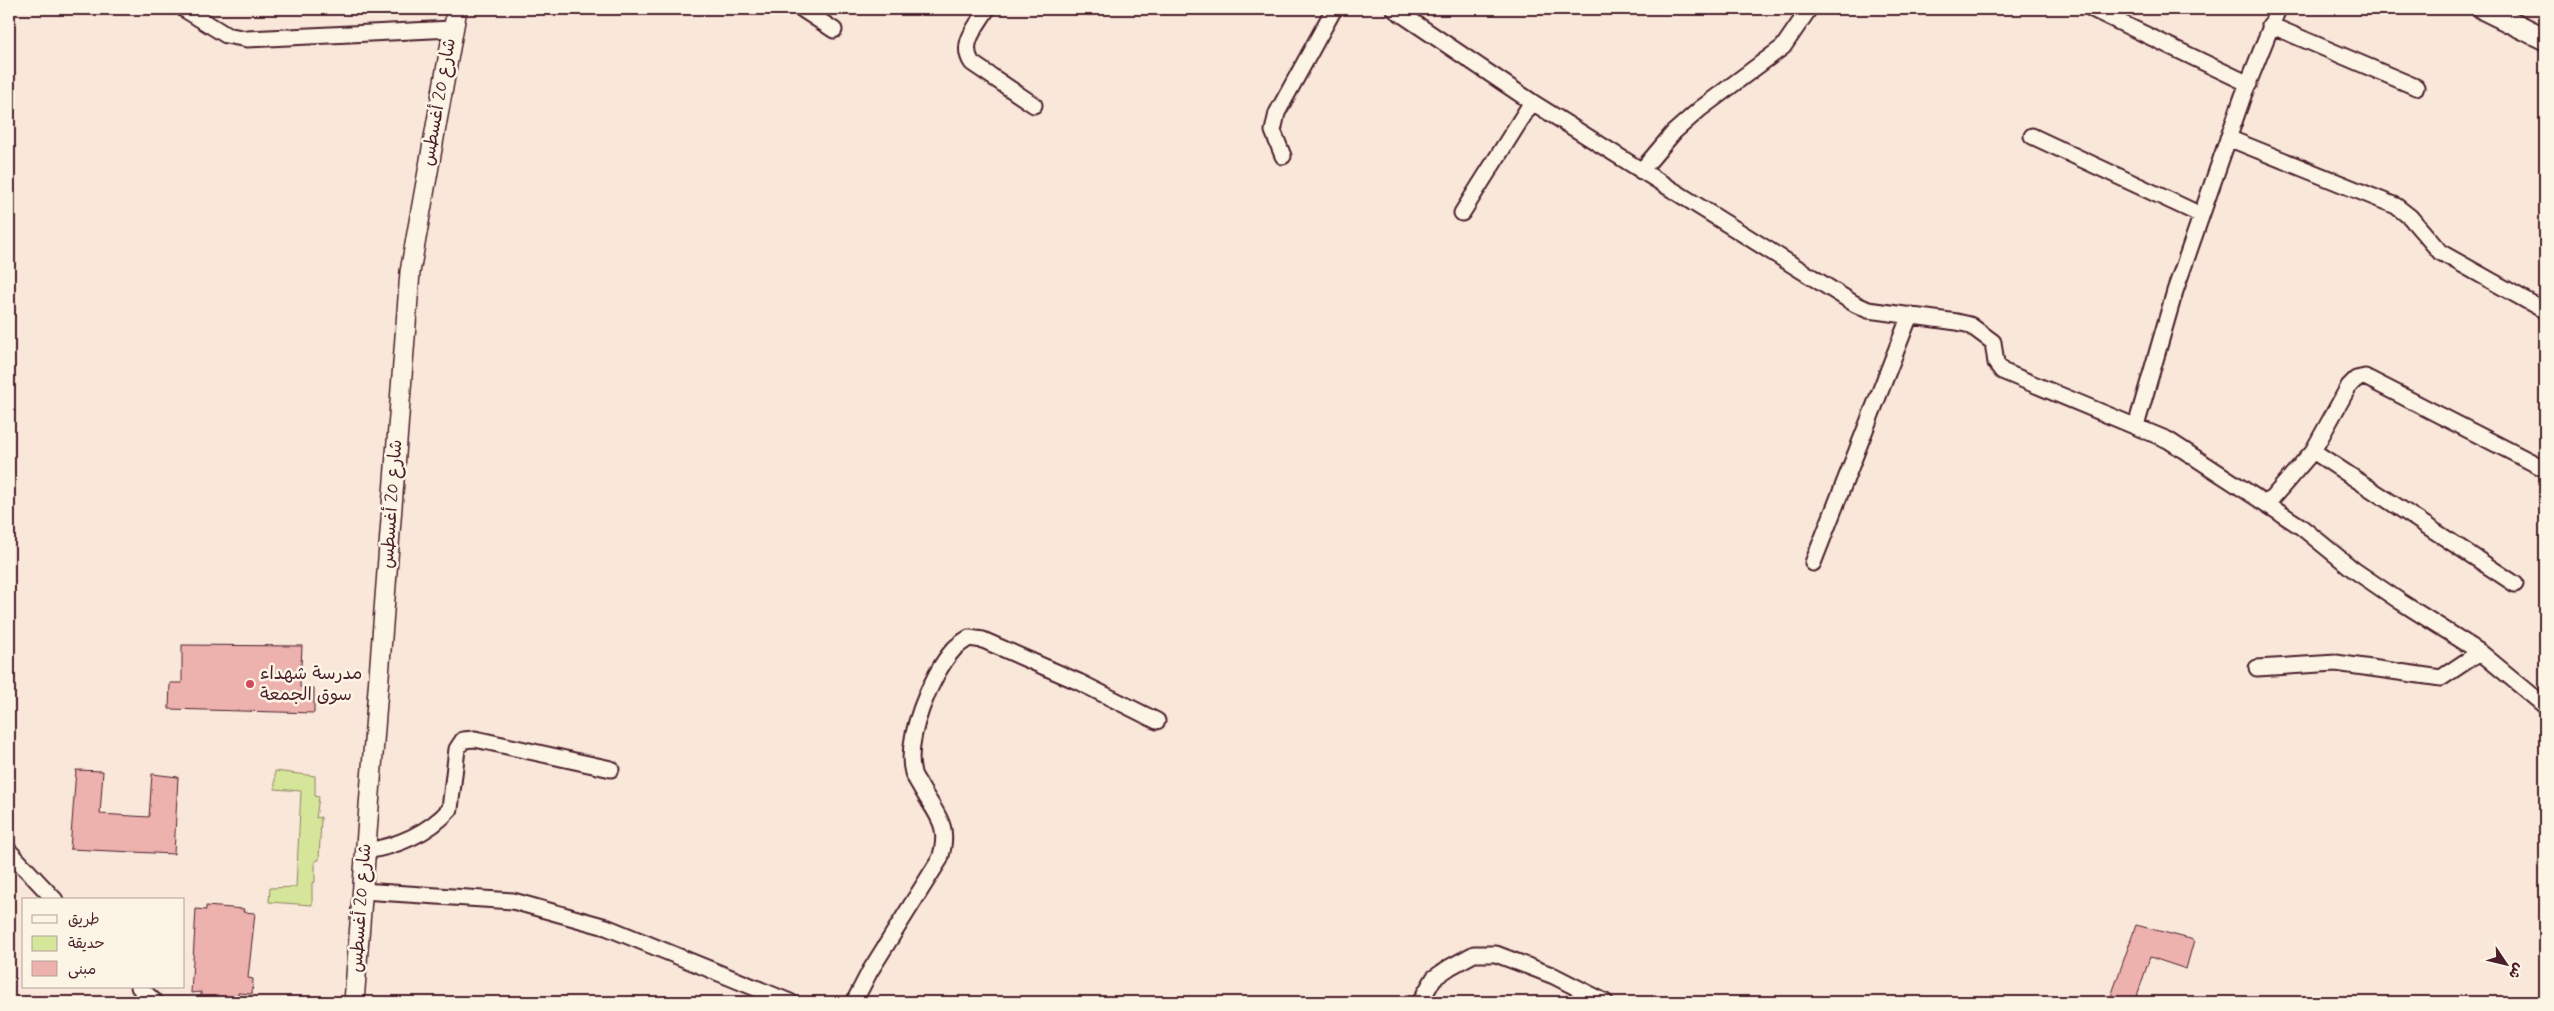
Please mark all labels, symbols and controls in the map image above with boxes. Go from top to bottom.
street label: شارع 20 أغسطس [416,36,462,168]
street label: شارع 20 أغسطس [376,439,408,569]
place label: مدرسة شهداء سوق الجمعة [260,662,362,707]
marker: مدرسة شهداء سوق الجمعة [244,678,256,690]
street label: شارع 20 أغسطس [345,843,377,973]
legend [22,898,185,988]
text: طريق [68,910,100,930]
text: حديقة [68,934,105,954]
north arrow [2482,938,2532,988]
text: ش [2504,959,2528,982]
text: مبنى [68,960,96,980]

